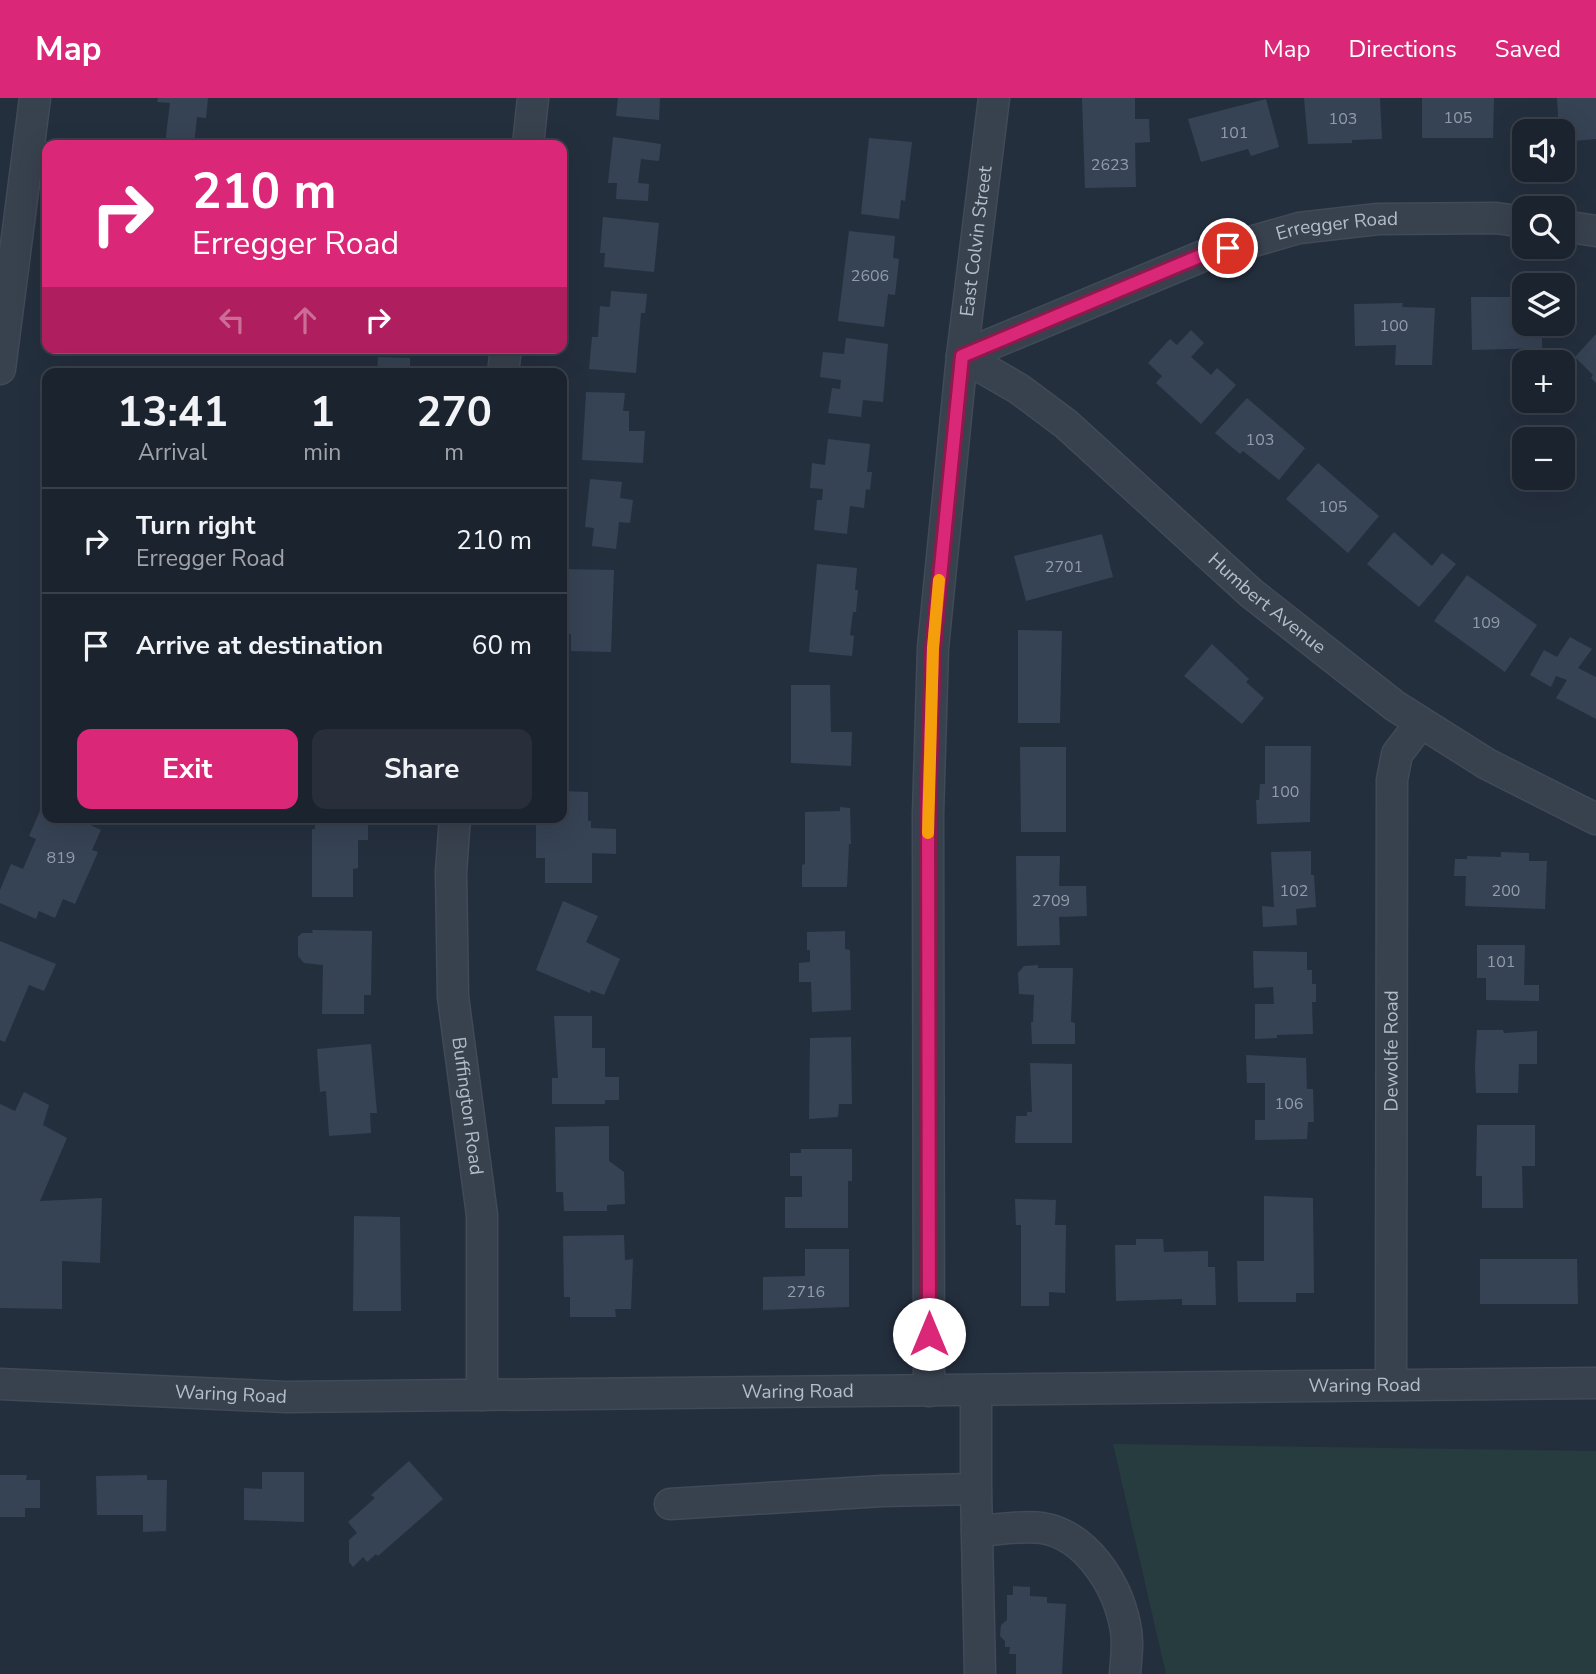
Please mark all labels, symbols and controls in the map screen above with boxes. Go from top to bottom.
text: Map [35,27,102,72]
text: Map [1263,33,1310,65]
text: Directions [1348,33,1457,65]
text: Saved [1495,33,1561,65]
house number: 105 [1444,107,1472,129]
house number: 103 [1329,108,1357,130]
map controls [1512,119,1575,490]
button: sound [1512,119,1575,182]
house number: 101 [1220,122,1248,144]
house number: 2623 [1091,154,1129,176]
text: 210 m [192,158,336,225]
street label: East Colvin Street [954,164,998,318]
icon: right [77,168,168,259]
button: search [1512,196,1575,259]
street label: Erregger Road [1273,206,1398,247]
pin [1198,218,1258,278]
text: Erregger Road [192,222,399,265]
icon: arrive [1209,229,1247,267]
house number: 2606 [851,265,889,287]
button: layers [1512,273,1575,336]
icon: left [213,301,251,339]
icon: ahead [286,301,324,339]
icon: right [359,301,397,339]
house number: 100 [1380,315,1408,337]
button: + [1512,350,1575,413]
text: 13:41 [117,384,228,441]
text: 1 [310,384,335,441]
text: 270 [416,384,492,441]
button: − [1512,427,1575,490]
house number: 103 [1246,429,1274,451]
text: Arrival [138,437,207,468]
text: min [303,437,341,468]
text: m [444,437,464,468]
house number: 105 [1319,496,1347,518]
text: Turn right [136,508,255,543]
icon: right [77,522,115,560]
text: 210 m [456,523,532,558]
text: Erregger Road [136,543,285,574]
street label: Humbert Avenue [1202,547,1331,660]
house number: 2701 [1045,556,1083,578]
house number: 109 [1472,612,1500,634]
icon: arrive [77,627,115,665]
text: Arrive at destination [136,628,383,663]
text: 60 m [472,628,532,663]
button: Exit [77,729,298,809]
button: Share [312,729,532,809]
house number: 100 [1271,781,1299,803]
house number: 819 [47,847,75,869]
house number: 102 [1280,880,1308,902]
house number: 200 [1492,880,1520,902]
house number: 2709 [1032,890,1070,912]
house number: 101 [1487,951,1515,973]
street label: Dewolfe Road [1378,990,1405,1112]
street label: Buffington Road [445,1035,490,1177]
house number: 106 [1275,1093,1303,1115]
house number: 2716 [787,1281,825,1303]
position arrow [892,1297,966,1371]
street label: Waring Road [1308,1372,1421,1399]
street label: Waring Road [741,1378,854,1405]
street label: Waring Road [174,1379,287,1410]

